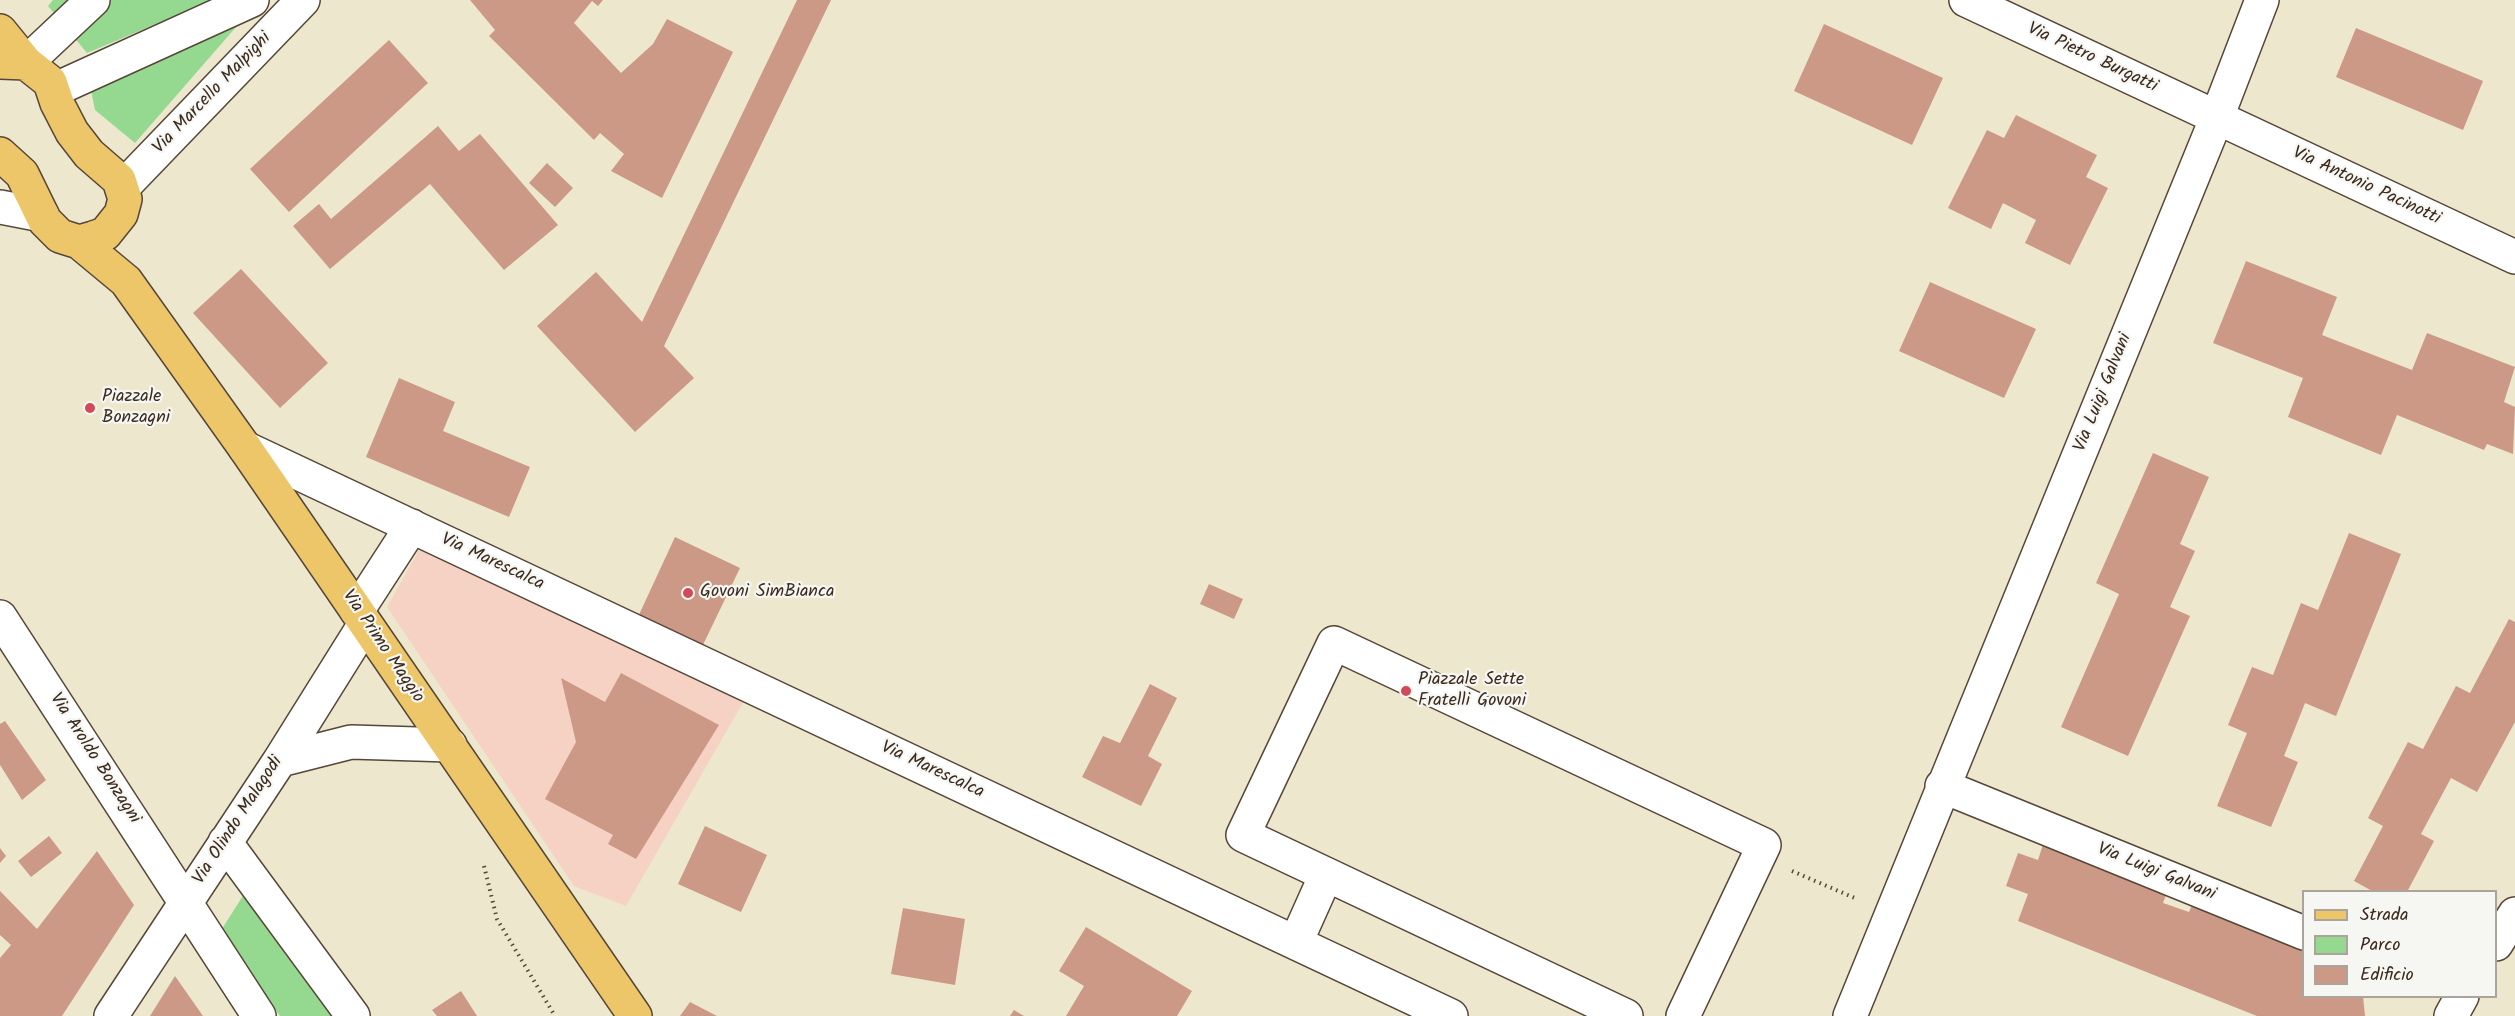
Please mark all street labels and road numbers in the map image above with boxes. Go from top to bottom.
street label: Via Pietro Burgatti [2023,19,2161,99]
street label: Via Marcello Malpighi [149,29,277,159]
street label: Via Antonio Pacinotti [2289,143,2443,231]
street label: Via Luigi Galvani [2070,330,2138,456]
street label: Via Marescalca [437,530,547,596]
street label: Via Primo Maggio [336,586,428,708]
street label: Via Aroldo Bonzagni [44,690,144,828]
street label: Via Marescalca [877,738,987,804]
street label: Via Olindo Malagodi [189,753,289,889]
street label: Via Luigi Galvani [2093,839,2219,907]

